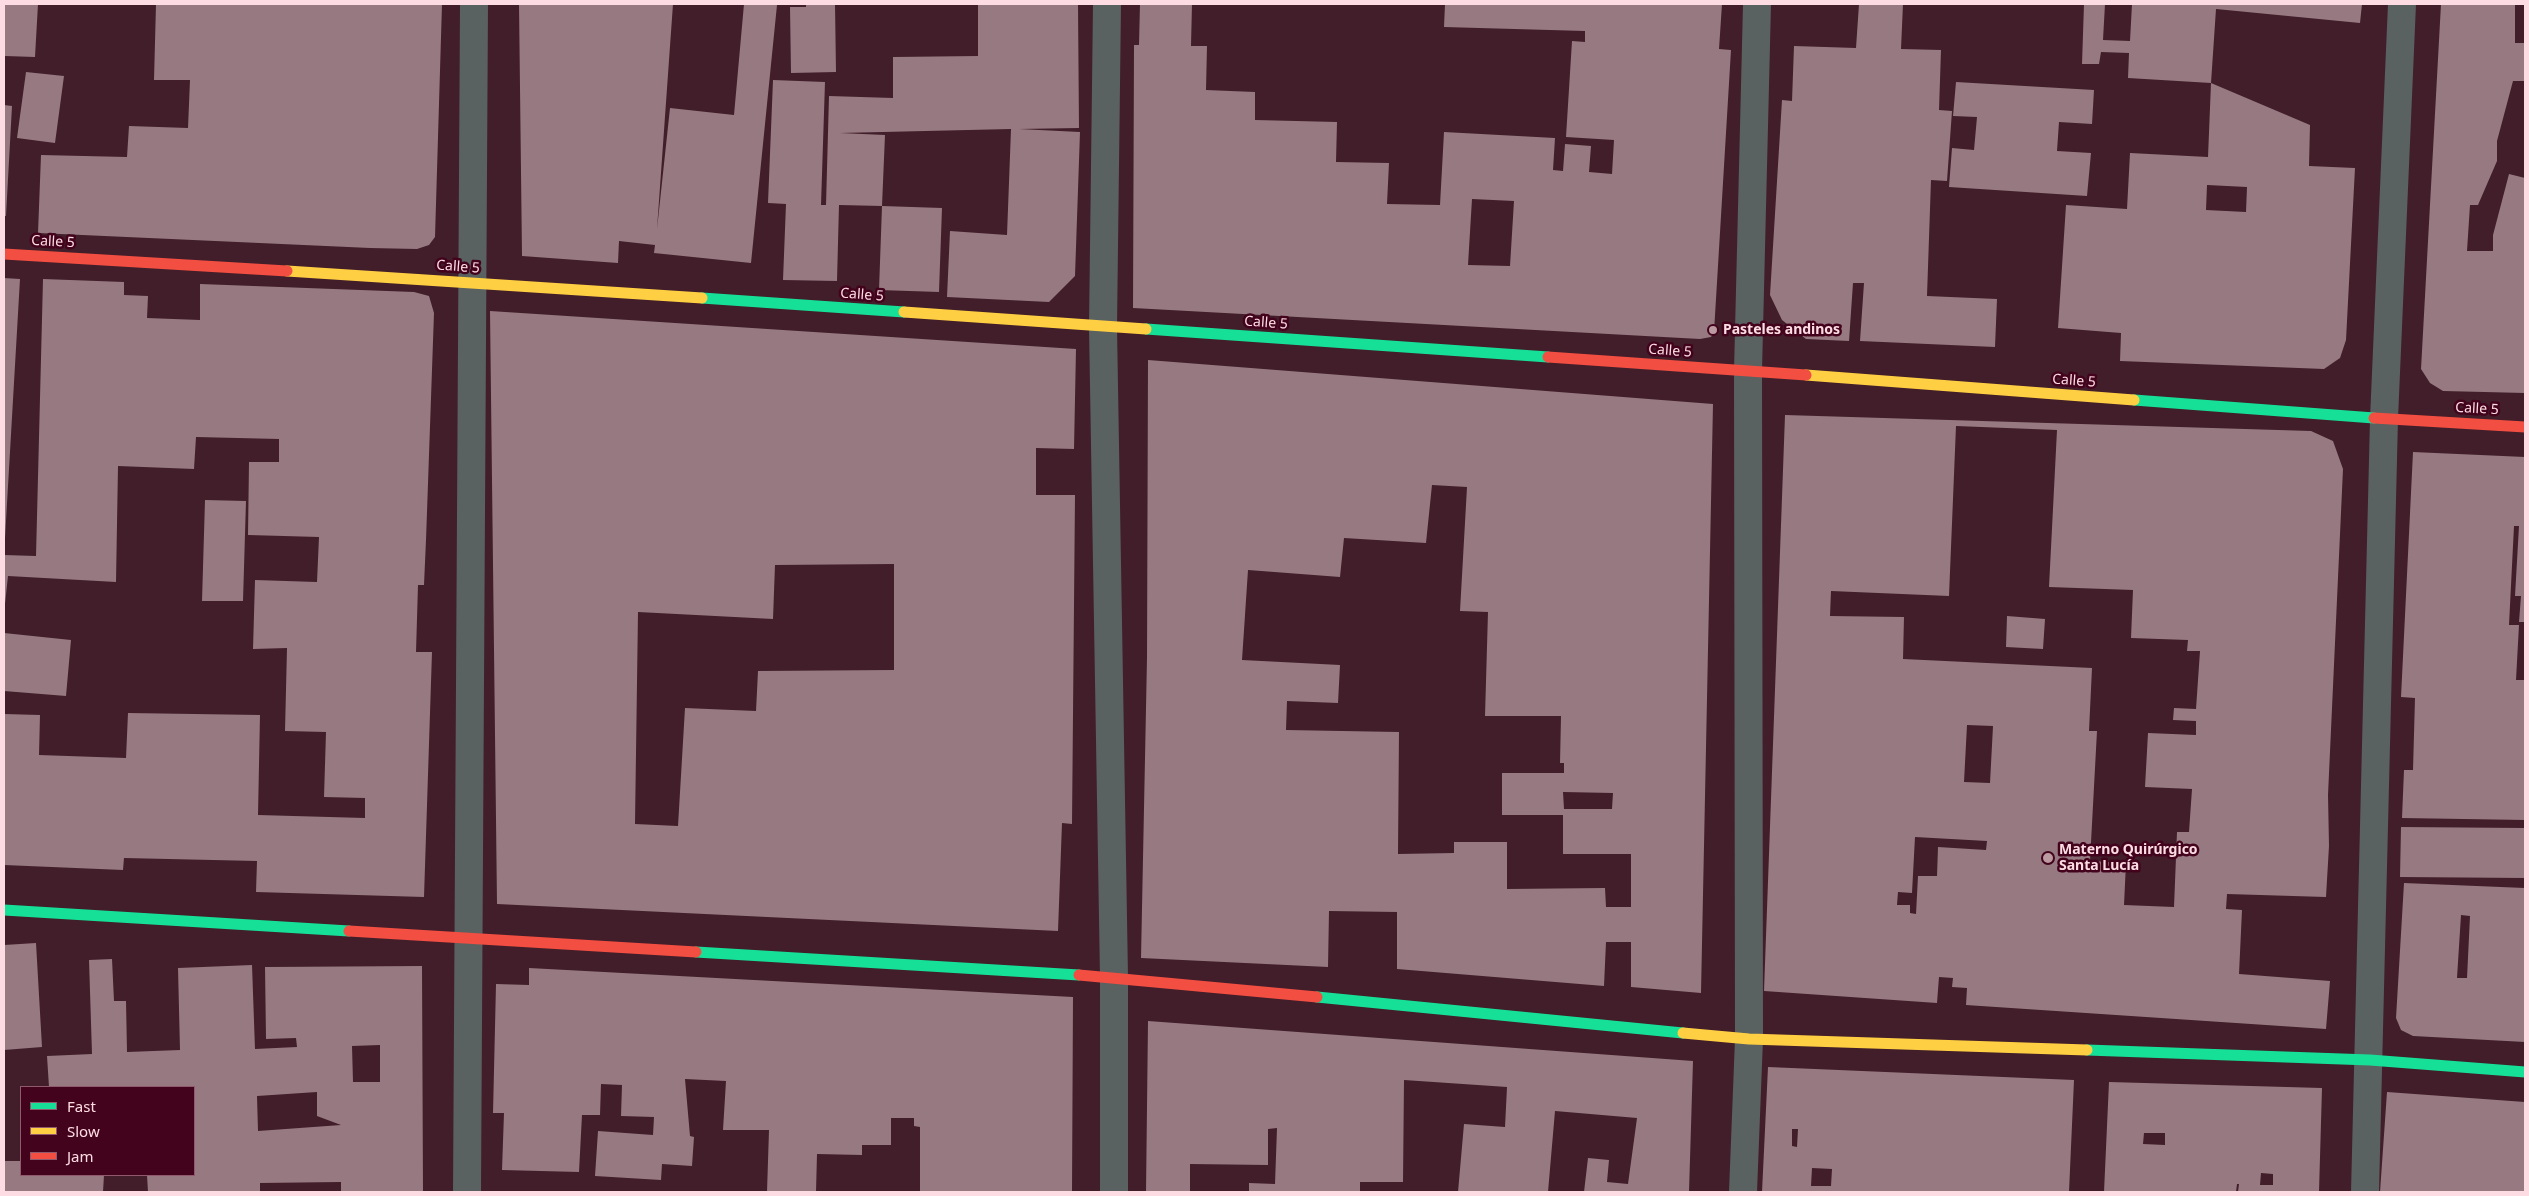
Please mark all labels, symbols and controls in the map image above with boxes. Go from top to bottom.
street label: Calle 5 [31,232,75,252]
street label: Calle 5 [436,257,480,277]
street label: Calle 5 [840,285,884,305]
street label: Calle 5 [1244,313,1288,333]
place label: Pasteles andinos [1723,322,1840,338]
marker: Pasteles andinos [1707,324,1719,336]
street label: Calle 5 [1648,341,1692,361]
street label: Calle 5 [2052,371,2096,391]
street label: Calle 5 [2455,399,2499,419]
place label: Materno Quirúrgico Santa Lucía [2059,842,2198,874]
marker: Materno Quirúrgico Santa Lucía [2041,851,2055,865]
legend [20,1086,195,1176]
text: Fast [67,1096,96,1116]
text: Slow [67,1121,100,1141]
text: Jam [67,1146,94,1166]

